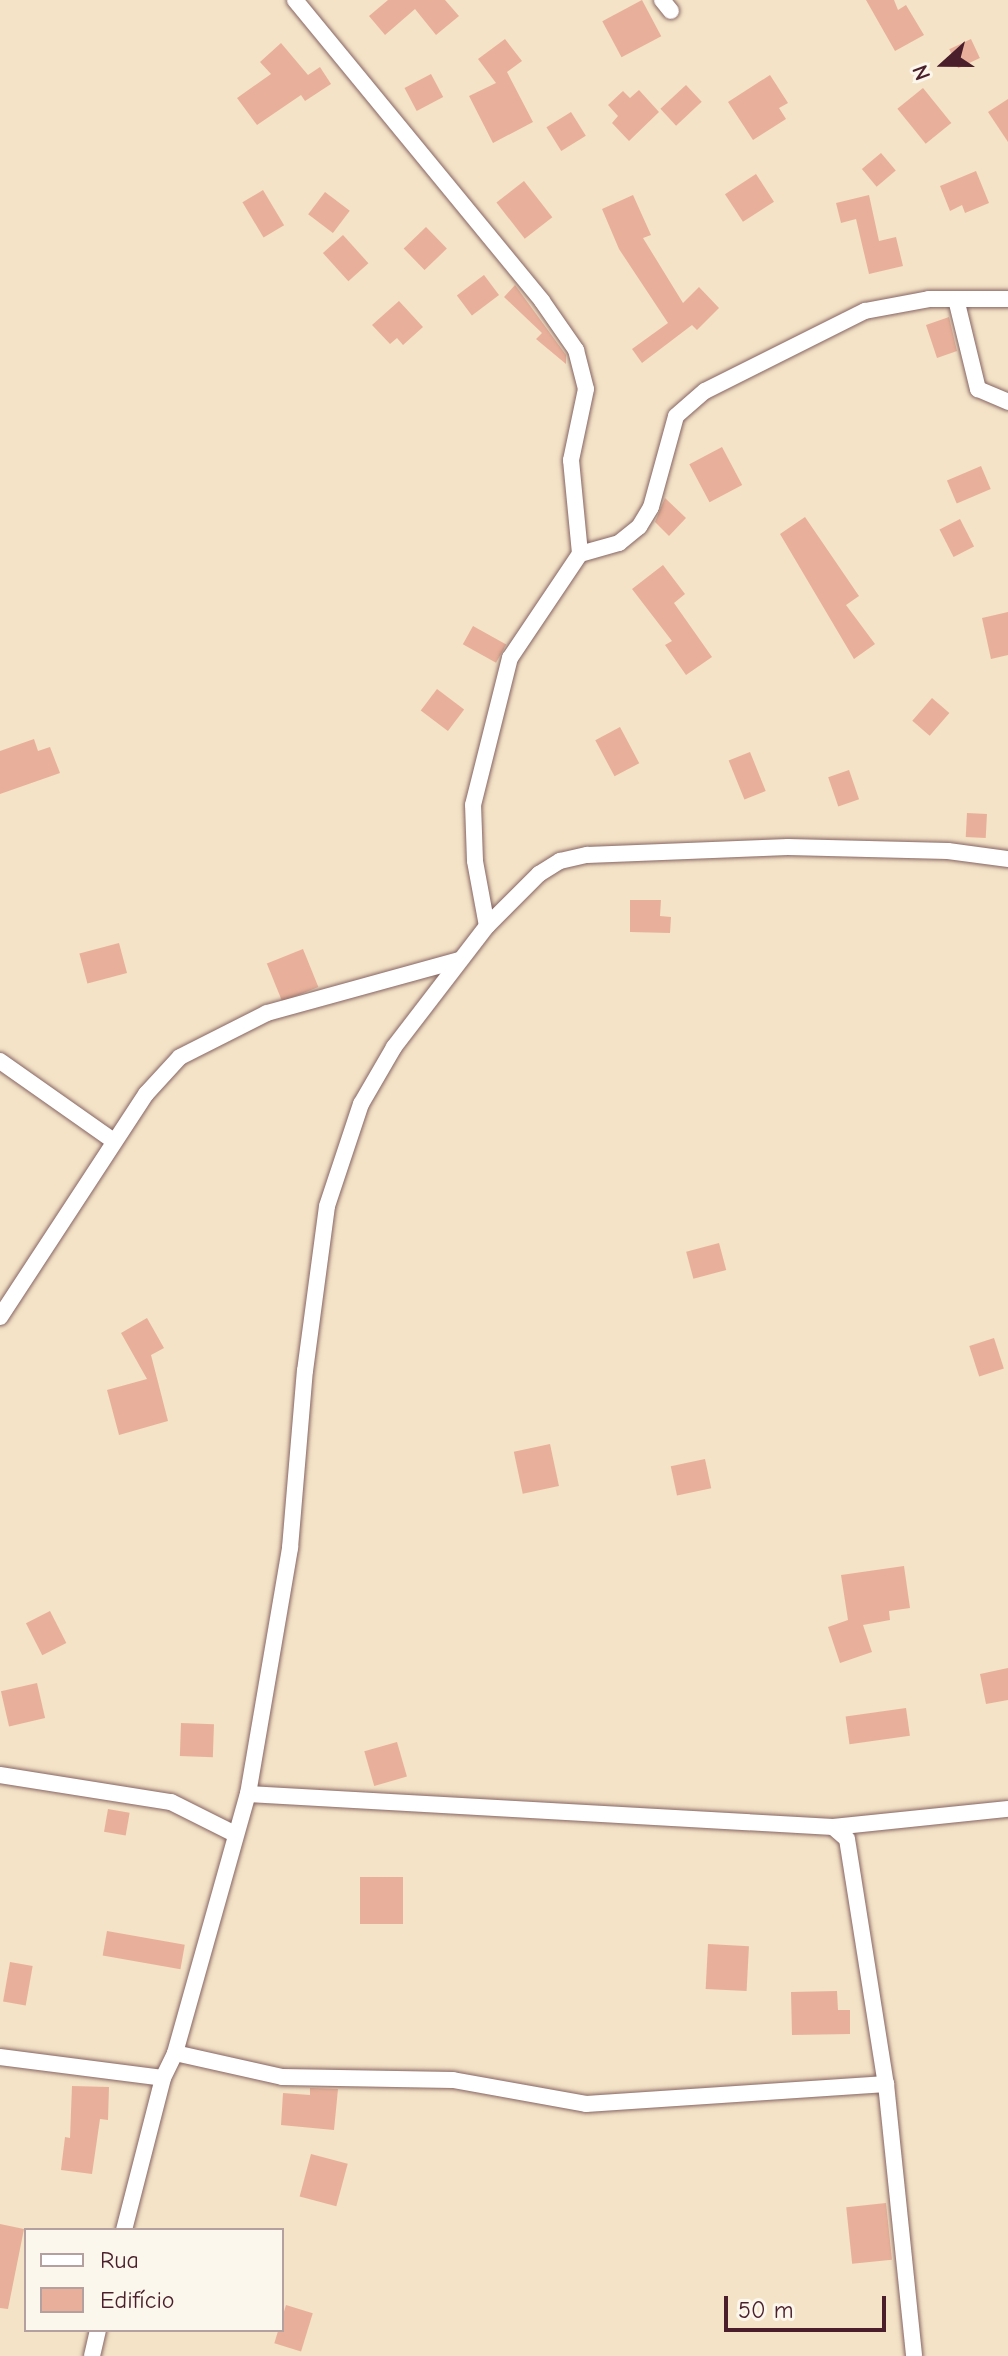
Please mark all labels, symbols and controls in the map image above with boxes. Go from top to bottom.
north arrow [904,24,984,104]
text: N [907,61,936,84]
legend [24,2228,284,2332]
text: Rua [100,2246,139,2274]
scale bar [728,2280,890,2330]
text: Edifício [100,2286,175,2314]
text: 50 m [738,2296,794,2324]

